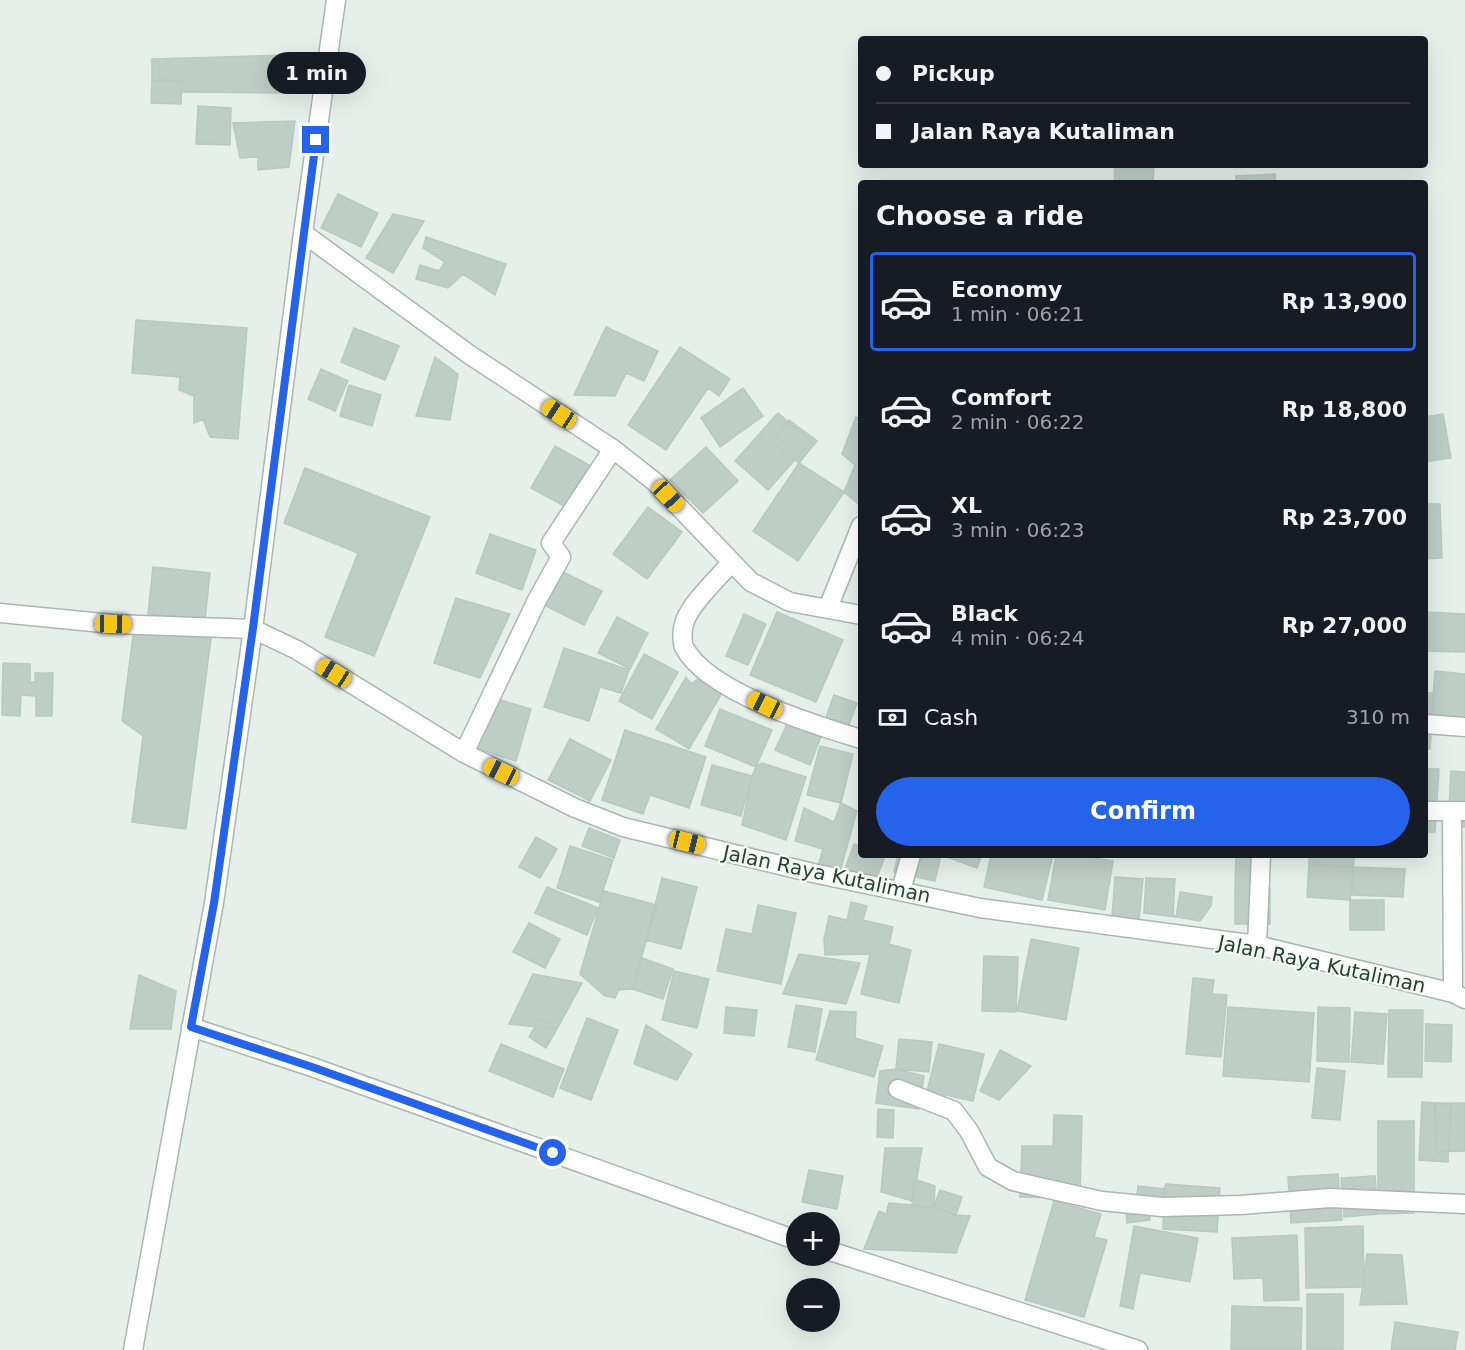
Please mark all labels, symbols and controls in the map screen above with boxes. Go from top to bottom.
callout: 1 min [266,53,366,95]
text: 1 min [285,61,348,85]
text: Pickup [912,61,995,86]
text: Jalan Raya Kutaliman [912,119,1175,144]
route end [302,126,329,153]
text: Choose a ride [876,200,1084,231]
icon: car [879,275,933,329]
text: Economy [951,277,1062,302]
text: Rp 13,900 [1282,289,1407,314]
text: 1 min · 06:21 [951,302,1085,326]
icon: car [879,383,933,437]
text: Comfort [951,385,1051,410]
car [539,397,579,431]
text: Rp 18,800 [1282,397,1407,422]
text: 2 min · 06:22 [951,410,1085,434]
car [649,477,687,515]
icon: car [879,491,933,545]
text: XL [951,493,982,518]
text: Rp 23,700 [1282,505,1407,530]
text: 3 min · 06:23 [951,518,1085,542]
icon: car [879,599,933,653]
text: Black [951,601,1018,626]
text: Rp 27,000 [1282,613,1407,638]
car [95,615,131,633]
text: 4 min · 06:24 [951,626,1085,650]
car [314,656,354,690]
car [745,689,785,721]
icon: cash [876,701,909,734]
text: Cash [924,705,978,730]
text: 310 m [1346,705,1410,729]
car [481,756,521,788]
button: Confirm [876,777,1410,846]
car [667,829,707,855]
street label: Jalan Raya Kutaliman [719,840,933,908]
street label: Jalan Raya Kutaliman [1214,930,1428,998]
route start [539,1139,566,1166]
map controls [786,1212,840,1332]
button: + [786,1212,840,1266]
button: − [786,1278,840,1332]

